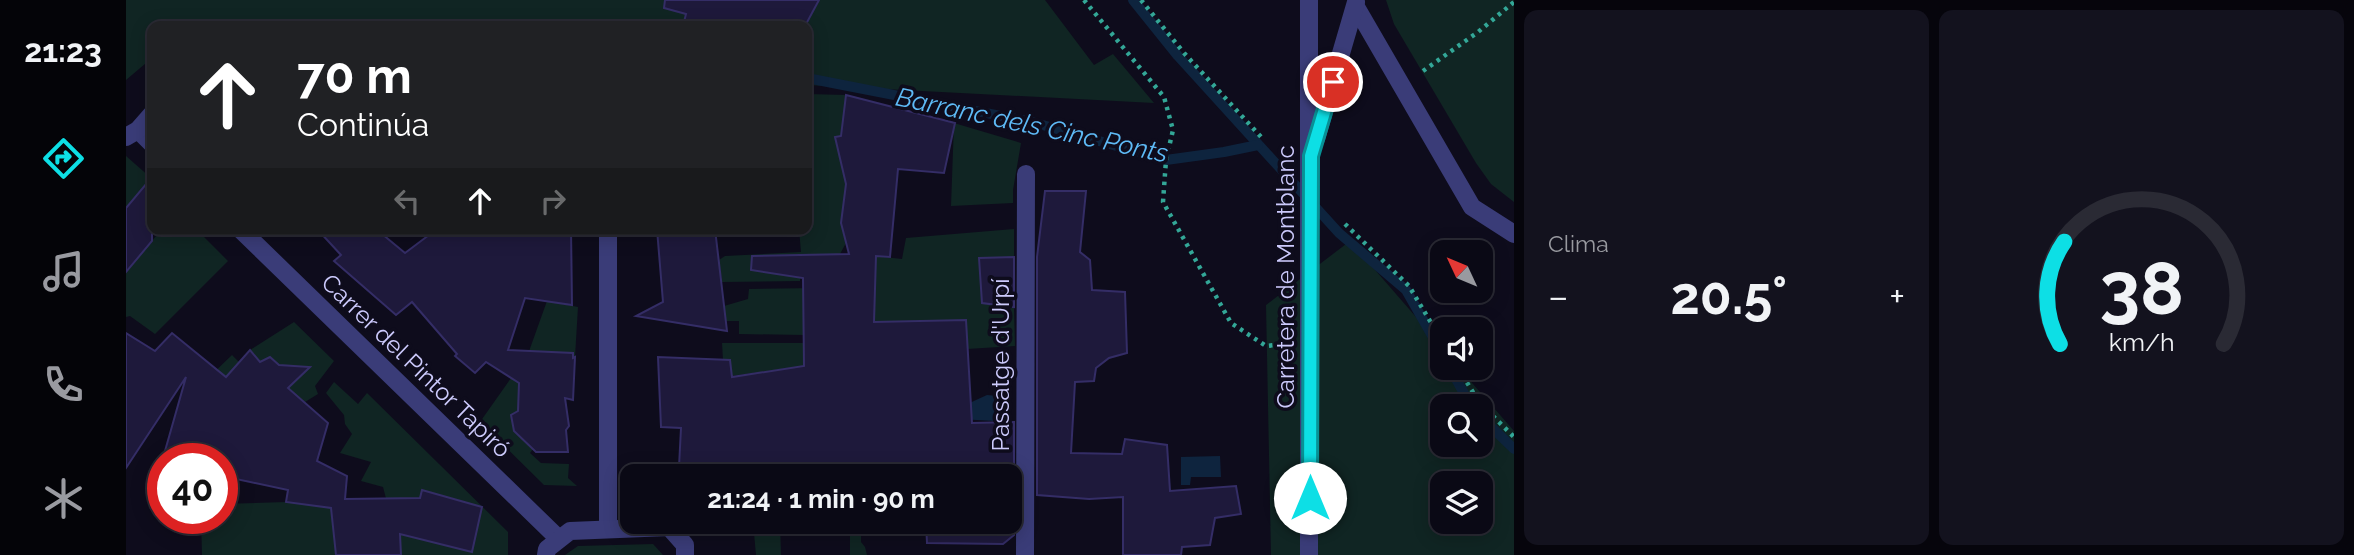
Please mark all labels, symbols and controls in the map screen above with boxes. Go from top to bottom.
text: 21:23 [24,32,102,69]
text: 70 m [297,47,412,104]
icon: ahead [182,49,273,140]
pin [1303,52,1363,112]
icon: arrive [1314,63,1352,101]
water label: Barranc dels Cinc Ponts [893,81,1171,169]
text: Continúa [297,106,429,143]
icon: directions [39,134,88,183]
street label: Carretera de Montblanc [1271,145,1300,409]
icon: left [388,182,426,220]
icon: ahead [461,182,499,220]
icon: right [534,182,572,220]
text: Clima [1548,230,1609,257]
north arrow [1430,240,1493,303]
map controls [1430,240,1493,534]
text: 38 [2099,246,2184,331]
icon: music [39,247,88,296]
text: 20.5° [1671,265,1787,326]
street label: Carrer del Pintor Tapiró [316,268,517,464]
text: − [1548,274,1568,319]
text: + [1889,274,1905,319]
street label: Passatge d'Urpí [986,278,1015,452]
button: sound [1430,317,1493,380]
text: km/h [2109,326,2174,356]
icon: phone [39,360,88,409]
button: search [1430,394,1493,457]
speed limit sign: 40 [147,443,238,534]
position arrow [1273,461,1347,535]
button: layers [1430,471,1493,534]
icon: climate [39,474,88,523]
text: 21:24 · 1 min · 90 m [707,484,935,514]

